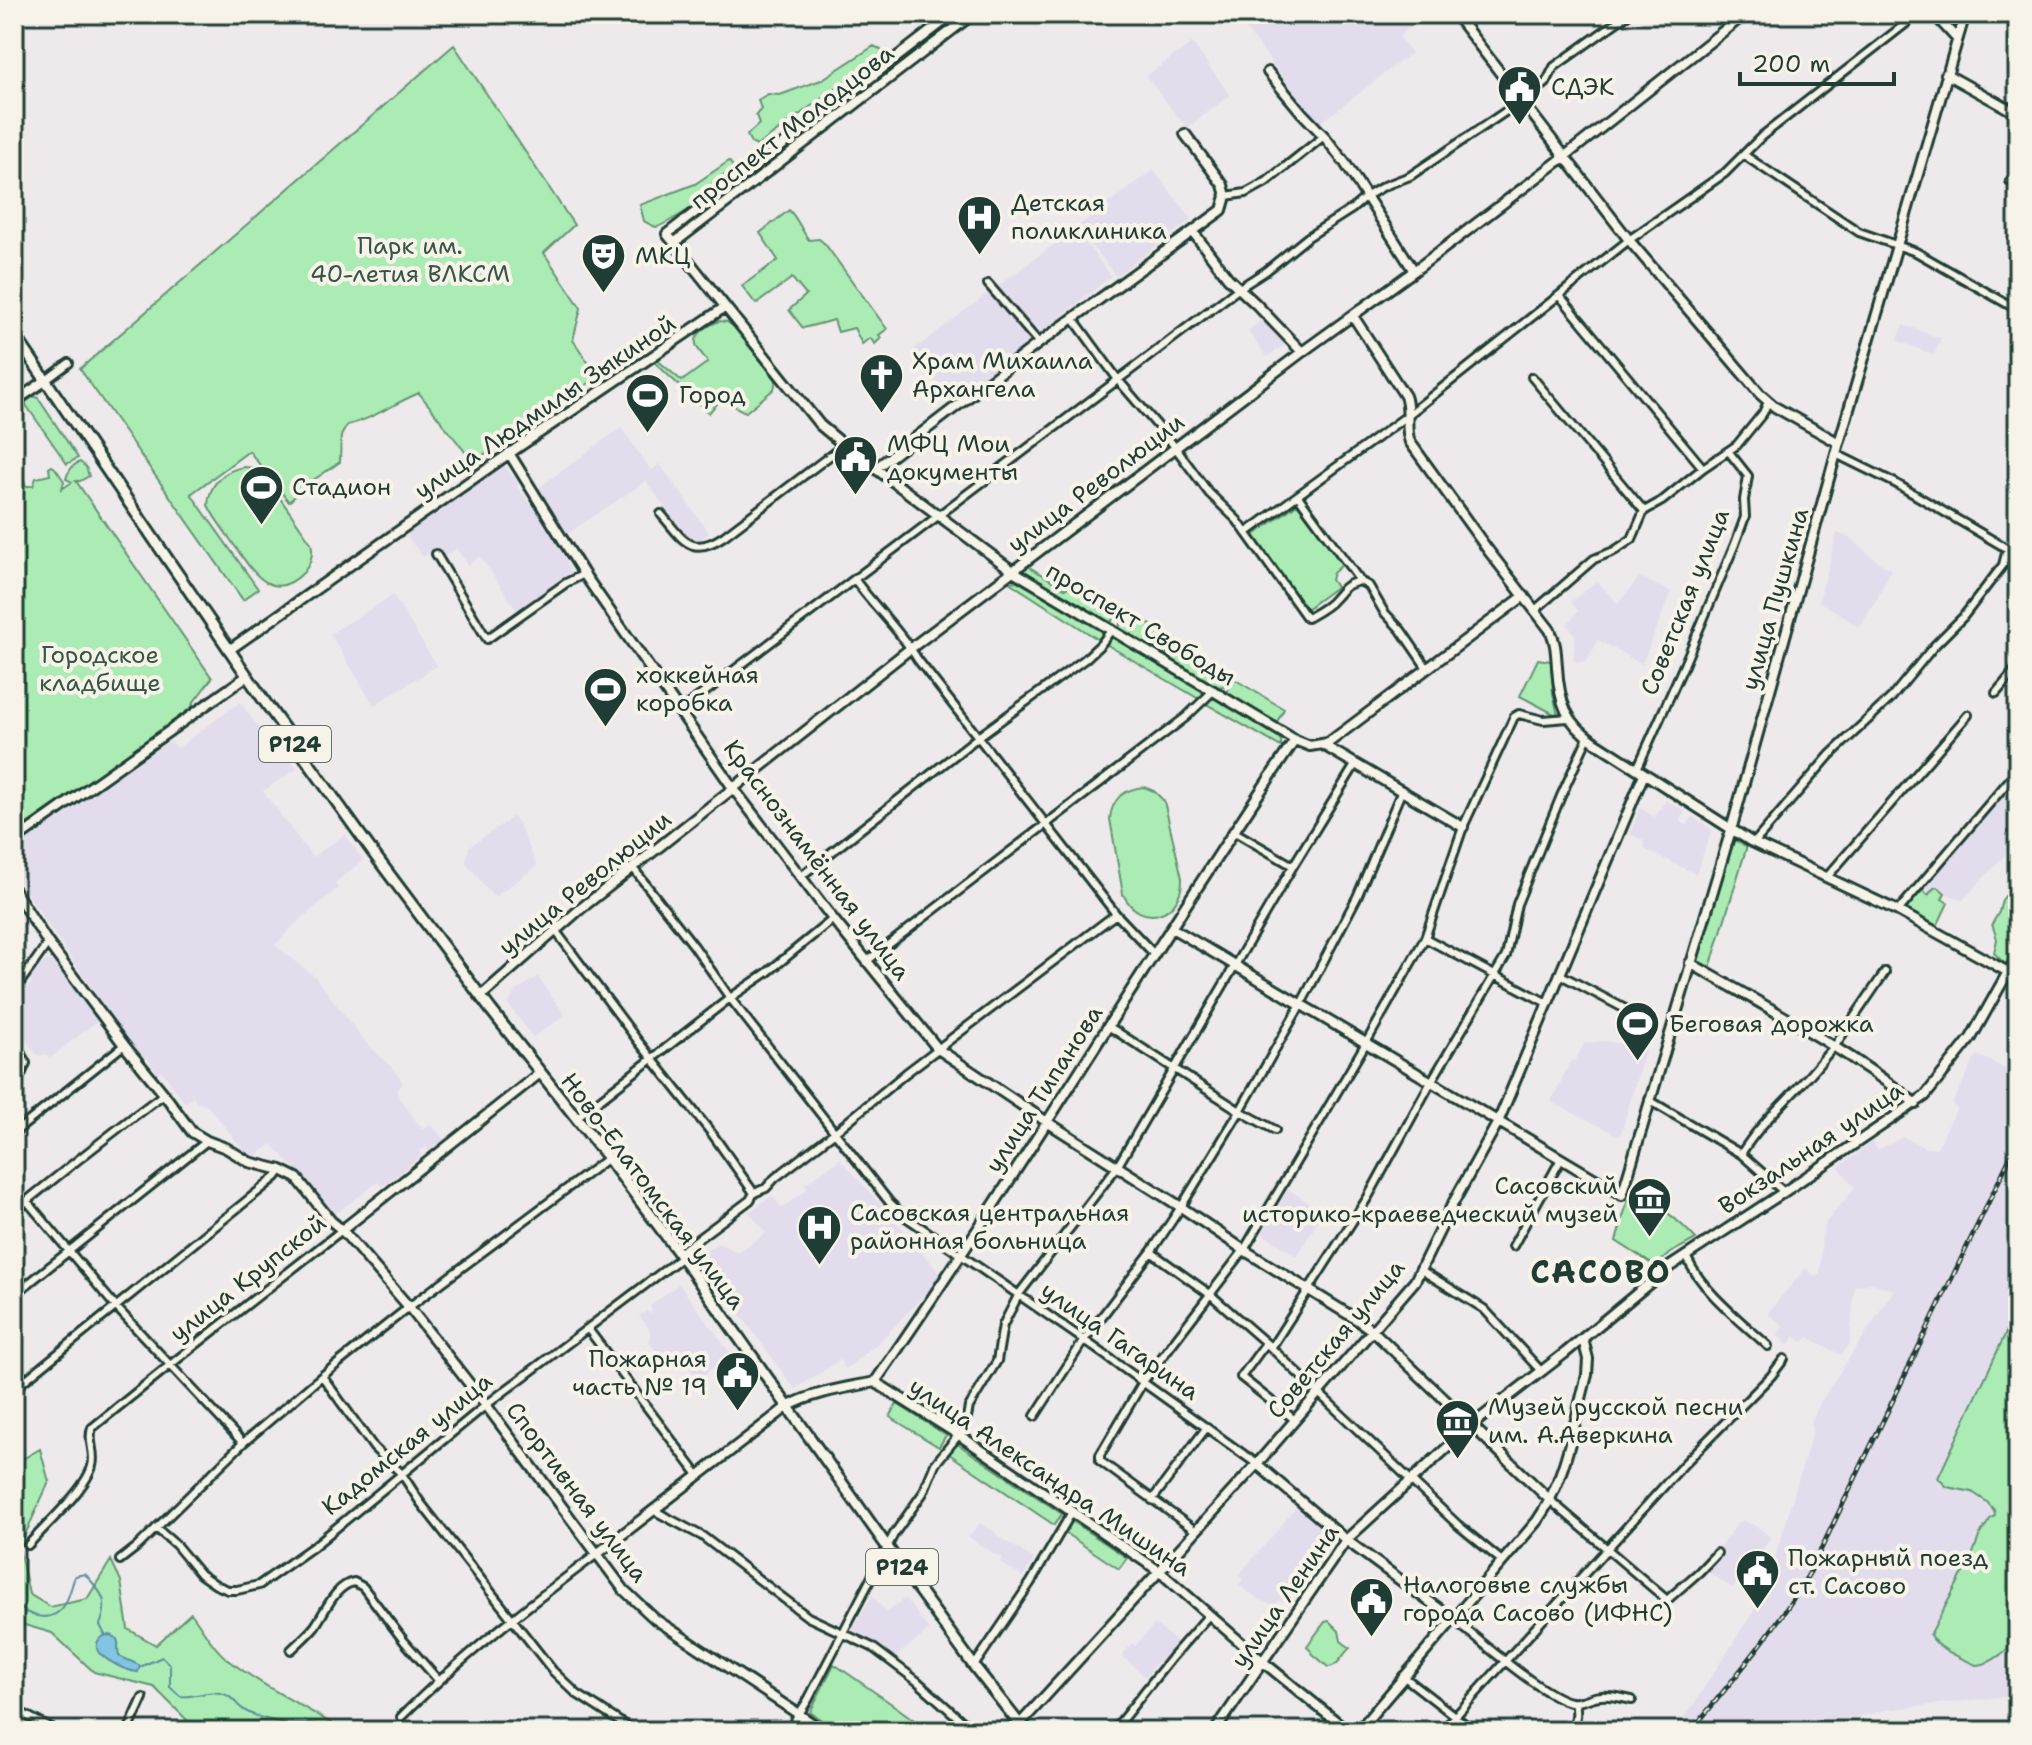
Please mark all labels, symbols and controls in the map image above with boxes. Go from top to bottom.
scale bar [1740,36,1894,86]
street label: проспект Молодцова [684,37,900,217]
text: 200 m [1752,48,1830,80]
public building icon: СДЭК [1496,63,1544,126]
place label: СДЭК [1551,71,1615,103]
place label: Детская поликлиника [1011,187,1167,247]
hospital icon: Детская поликлиника [956,193,1004,256]
park label: Парк им. 40-летия ВЛКСМ [310,230,510,290]
theatre icon: МКЦ [580,232,628,295]
place label: МКЦ [635,240,691,272]
street label: улица Людмилы Зыкиной [408,307,682,507]
place label: Храм Михаила Архангела [912,345,1093,405]
church icon: Храм Михаила Архангела [857,351,905,414]
sports icon: Город [624,371,672,434]
place label: Город [679,379,746,411]
street label: улица Революции [1001,406,1191,560]
place label: МФЦ Мои документы [887,428,1018,488]
public building icon: МФЦ Мои документы [832,434,880,497]
sports icon: Стадион [237,463,285,526]
place label: Стадион [292,471,391,503]
street label: Советская улица [1633,504,1737,700]
street label: улица Пушкина [1734,504,1816,694]
street label: проспект Свободы [1040,555,1242,693]
park label: Городское кладбище [39,639,161,699]
place label: хоккейная коробка [636,659,759,719]
sports icon: хоккейная коробка [581,665,629,728]
road number: Р124 [259,726,331,762]
street label: Краснознамённая улица [716,733,918,987]
street label: улица Революции [492,803,678,963]
street label: улица Типанова [978,999,1110,1179]
sports icon: Беговая дорожка [1614,1000,1662,1063]
place label: Беговая дорожка [1669,1008,1874,1040]
street label: Ново-Елатомская улица [553,1066,753,1316]
street label: Вокзальная улица [1712,1074,1910,1222]
place label: Сасовский историко-краеведческий музей [1242,1170,1618,1230]
museum icon: Сасовский историко-краеведческий музей [1625,1176,1673,1239]
place label: Сасовская центральная районная больница [850,1197,1129,1257]
hospital icon: Сасовская центральная районная больница [795,1203,843,1266]
street label: улица Крупской [163,1207,333,1349]
district label: САСОВО [1530,1250,1672,1293]
street label: Советская улица [1260,1253,1412,1425]
street label: улица Гагарина [1034,1274,1206,1408]
place label: Пожарная часть № 19 [572,1343,707,1403]
public building icon: Пожарная часть № 19 [714,1349,762,1412]
street label: Кадомская улица [315,1365,499,1523]
street label: улица Александра Мишина [903,1370,1197,1584]
place label: Музей русской песни им. А.Аверкина [1488,1391,1743,1451]
street label: Спортивная улица [499,1395,655,1589]
museum icon: Музей русской песни им. А.Аверкина [1433,1397,1481,1460]
street label: улица Ленина [1224,1518,1346,1674]
place label: Пожарный поезд ст. Сасово [1788,1542,1988,1602]
public building icon: Пожарный поезд ст. Сасово [1733,1548,1781,1611]
road number: Р124 [866,1549,938,1585]
place label: Налоговые службы города Сасово (ИФНС) [1403,1569,1672,1629]
public building icon: Налоговые службы города Сасово (ИФНС) [1348,1575,1396,1638]

